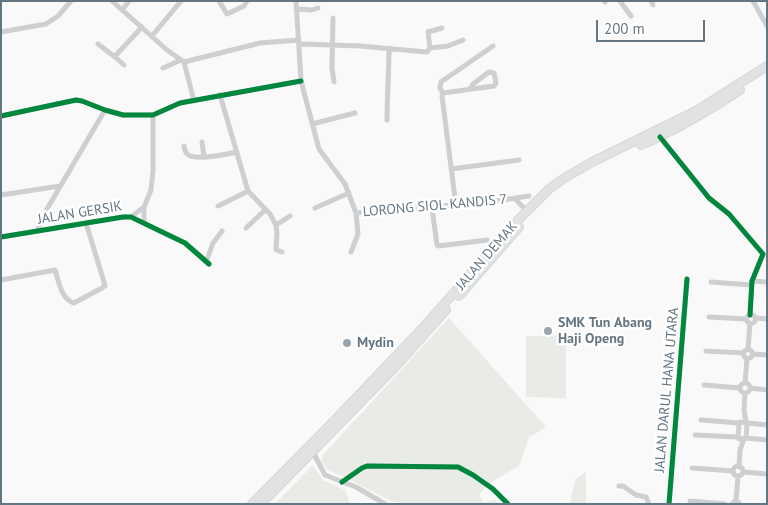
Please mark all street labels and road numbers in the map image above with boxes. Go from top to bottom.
street label: LORONG SIOL KANDIS 7 [362,191,508,221]
street label: JALAN GERSIK [37,198,123,228]
street label: JALAN DEMAK [453,218,521,294]
street label: JALAN DARUL HANA UTARA [651,307,683,473]

